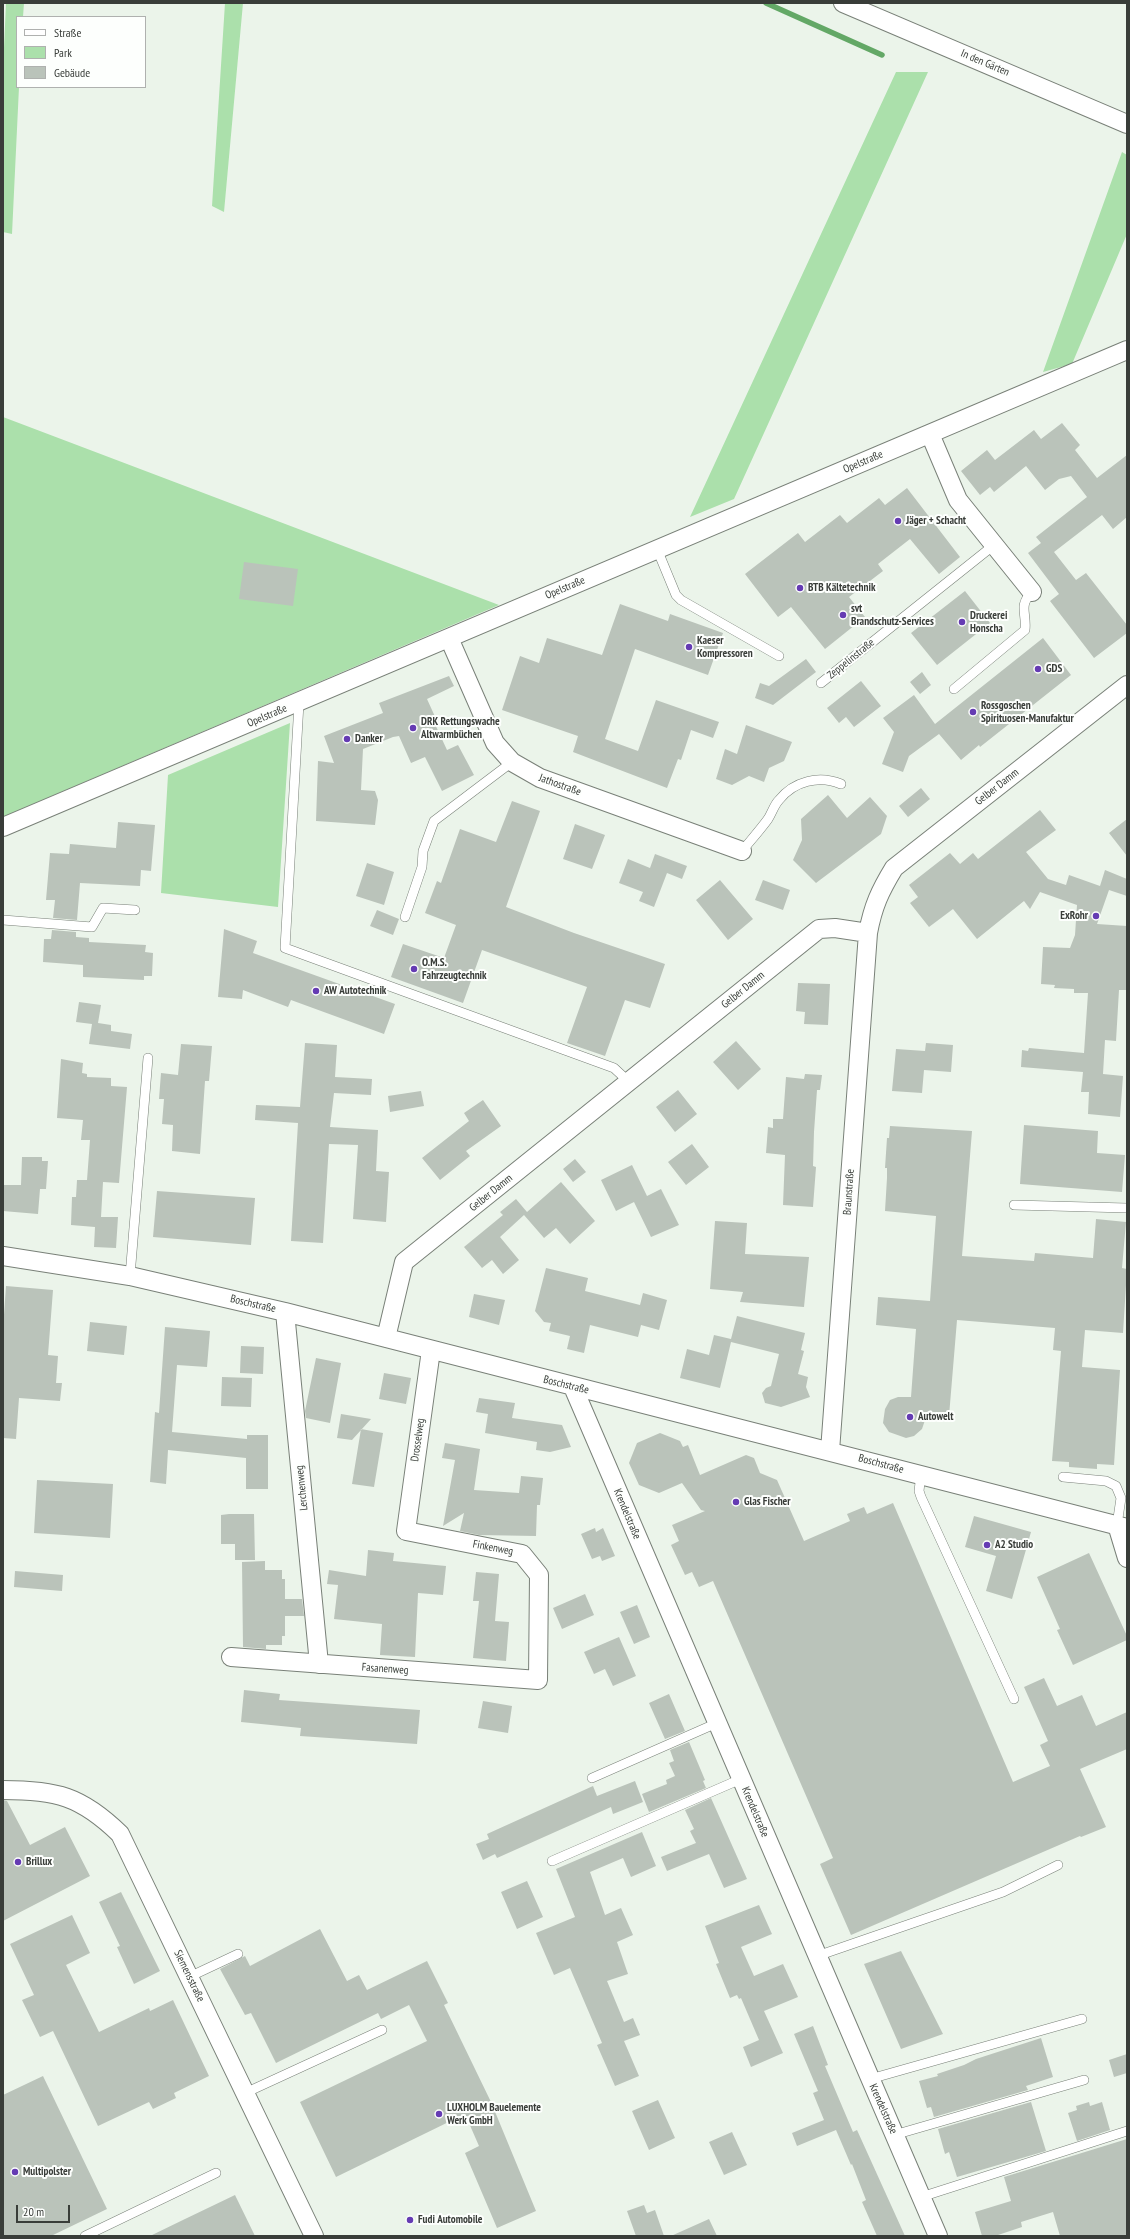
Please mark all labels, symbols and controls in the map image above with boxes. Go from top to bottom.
legend [16,16,146,88]
text: Straße [54,25,81,40]
text: Park [54,45,72,60]
street label: In den Gärten [959,47,1011,79]
text: Gebäude [54,65,90,80]
street label: Opelstraße [841,448,885,476]
place label: Jäger + Schacht [906,514,966,528]
marker: Jäger + Schacht [893,516,903,526]
street label: Opelstraße [543,574,587,602]
place label: BTB Kältetechnik [808,581,875,595]
marker: BTB Kältetechnik [795,583,805,593]
place label: svt Brandschutz-Services [851,602,934,628]
place label: Druckerei Honscha [970,609,1007,635]
marker: svt Brandschutz-Services [838,610,848,620]
marker: Druckerei Honscha [957,617,967,627]
place label: Kaeser Kompressoren [697,634,753,660]
street label: Zeppelinstraße [825,636,877,682]
marker: Kaeser Kompressoren [684,642,694,652]
place label: GDS [1046,662,1062,676]
marker: GDS [1033,664,1043,674]
place label: Rossgoschen Spirituosen-Manufaktur [981,699,1074,725]
street label: Opelstraße [245,702,289,730]
marker: Rossgoschen Spirituosen-Manufaktur [968,707,978,717]
place label: DRK Rettungswache Altwarmbüchen [421,715,500,741]
marker: DRK Rettungswache Altwarmbüchen [408,723,418,733]
place label: Danker [355,732,383,746]
marker: Danker [342,734,352,744]
street label: Gelber Damm [973,766,1021,808]
street label: Jathostraße [537,771,583,799]
place label: ExRohr [1060,909,1088,923]
marker: ExRohr [1091,911,1101,921]
place label: O.M.S. Fahrzeugtechnik [422,956,487,982]
marker: O.M.S. Fahrzeugtechnik [409,964,419,974]
street label: Gelber Damm [719,969,767,1011]
place label: AW Autotechnik [324,984,386,998]
marker: AW Autotechnik [311,986,321,996]
street label: Braunstraße [841,1168,857,1216]
street label: Gelber Damm [467,1172,515,1214]
street label: Boschstraße [229,1292,277,1316]
street label: Boschstraße [542,1373,590,1397]
place label: Autowelt [918,1410,953,1424]
marker: Autowelt [905,1412,915,1422]
street label: Drosselweg [408,1417,428,1463]
street label: Boschstraße [857,1452,905,1476]
street label: Lerchenweg [293,1465,311,1511]
street label: Krendelstraße [610,1487,644,1541]
place label: Glas Fischer [744,1495,790,1509]
marker: Glas Fischer [731,1497,741,1507]
street label: Finkenweg [472,1538,514,1558]
place label: A2 Studio [995,1538,1033,1552]
marker: A2 Studio [982,1540,992,1550]
street label: Fasanenweg [361,1661,409,1677]
street label: Krendelstraße [738,1785,772,1839]
place label: Brillux [26,1855,52,1869]
marker: Brillux [13,1857,23,1867]
street label: Siemensstraße [171,1948,207,2004]
street label: Krendelstraße [866,2082,900,2136]
place label: LUXHOLM Bauelemente Werk GmbH [447,2101,541,2127]
marker: LUXHOLM Bauelemente Werk GmbH [434,2109,444,2119]
place label: Multipolster [23,2165,71,2179]
marker: Multipolster [10,2167,20,2177]
scale bar [18,2197,72,2223]
text: 20 m [23,2204,44,2219]
place label: Fudi Automobile [418,2213,483,2227]
marker: Fudi Automobile [405,2215,415,2225]

